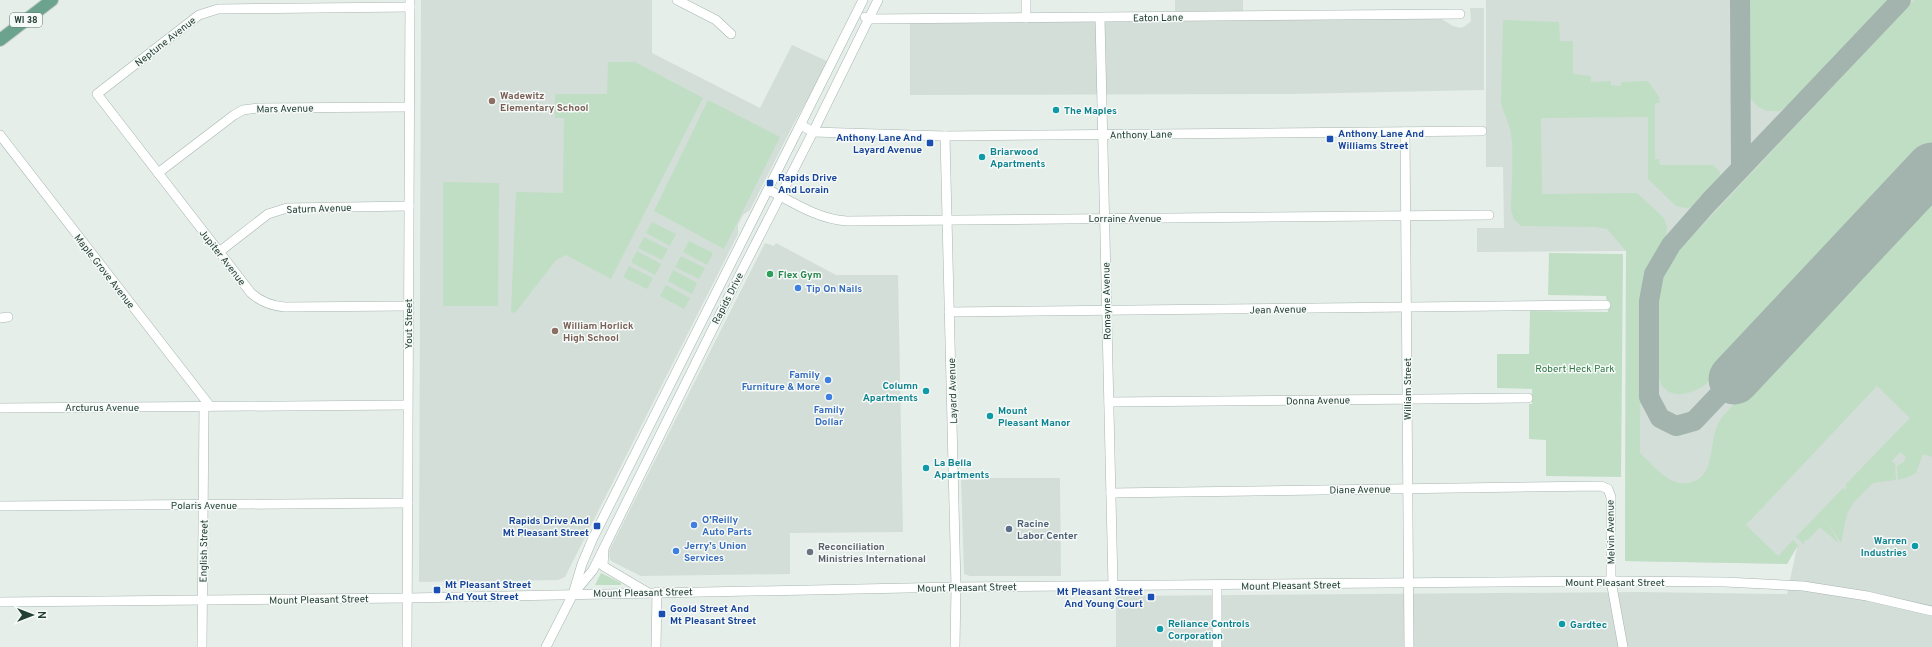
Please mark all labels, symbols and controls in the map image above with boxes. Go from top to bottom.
street label: Eaton Lane [1133,12,1183,25]
road number: WI 38 [10,13,42,27]
street label: Neptune Avenue [133,14,199,70]
place label: Wadewitz Elementary School [500,90,589,115]
marker: Wadewitz Elementary School [487,96,497,106]
street label: Mars Avenue [256,103,314,116]
marker: The Maples [1051,105,1061,115]
place label: The Maples [1064,105,1117,118]
street label: Anthony Lane [1110,128,1172,143]
place label: Anthony Lane And Williams Street [1338,128,1424,153]
place label: Anthony Lane And Layard Avenue [836,132,922,157]
marker: Anthony Lane And Williams Street [1325,134,1335,144]
marker: Anthony Lane And Layard Avenue [925,138,935,148]
place label: Briarwood Apartments [990,146,1045,171]
marker: Briarwood Apartments [977,152,987,162]
place label: Rapids Drive And Lorain [778,172,838,197]
marker: Rapids Drive And Lorain [765,178,775,188]
street label: Saturn Avenue [286,202,352,217]
street label: Lorraine Avenue [1089,213,1162,226]
street label: Jupiter Avenue [196,227,248,289]
street label: Maple Grove Avenue [71,232,137,312]
street label: Romayne Avenue [1100,262,1115,340]
marker: Flex Gym [765,269,775,279]
place label: Flex Gym [778,269,822,282]
street label: Rapids Drive [710,271,747,327]
marker: Tip On Nails [793,283,803,293]
place label: Tip On Nails [806,283,862,296]
street label: Yout Street [403,299,416,349]
street label: Jean Avenue [1249,304,1307,317]
place label: William Horlick High School [563,320,634,345]
marker: William Horlick High School [550,326,560,336]
street label: Layard Avenue [946,358,961,424]
street label: William Street [1402,358,1415,420]
park label: Robert Heck Park [1535,363,1615,376]
place label: Family Furniture & More [742,369,820,394]
marker: Family Furniture & More [823,375,833,385]
place label: Column Apartments [863,380,918,405]
marker: Column Apartments [921,386,931,396]
marker: Family Dollar [824,392,834,402]
street label: Donna Avenue [1286,394,1350,409]
street label: Arcturus Avenue [65,402,139,415]
place label: Family Dollar [814,404,845,429]
place label: Mount Pleasant Manor [998,405,1071,430]
marker: Mount Pleasant Manor [985,411,995,421]
place label: La Bella Apartments [934,457,989,482]
marker: La Bella Apartments [921,463,931,473]
street label: Diane Avenue [1329,483,1391,498]
street label: Melvin Avenue [1604,499,1619,564]
street label: Polaris Avenue [171,500,237,513]
place label: O'Reilly Auto Parts [702,514,752,539]
place label: Rapids Drive And Mt Pleasant Street [503,515,589,540]
place label: Racine Labor Center [1017,518,1078,543]
street label: English Street [197,519,212,582]
marker: O'Reilly Auto Parts [689,520,699,530]
marker: Rapids Drive And Mt Pleasant Street [592,521,602,531]
marker: Racine Labor Center [1004,524,1014,534]
place label: Warren Industries [1861,535,1907,560]
place label: Jerry's Union Services [684,540,746,565]
place label: Reconciliation Ministries International [818,541,926,566]
marker: Warren Industries [1910,541,1920,551]
marker: Jerry's Union Services [671,546,681,556]
marker: Reconciliation Ministries International [805,547,815,557]
street label: Mount Pleasant Street [1565,577,1665,590]
place label: Mt Pleasant Street And Yout Street [445,579,531,604]
street label: Mount Pleasant Street [1241,579,1341,594]
street label: Mount Pleasant Street [917,581,1017,596]
marker: Mt Pleasant Street And Yout Street [432,585,442,595]
street label: Mount Pleasant Street [593,586,693,601]
place label: Mt Pleasant Street And Young Court [1057,586,1143,611]
marker: Mt Pleasant Street And Young Court [1146,592,1156,602]
street label: Mount Pleasant Street [269,593,369,608]
north arrow [12,595,52,635]
place label: Goold Street And Mt Pleasant Street [670,603,756,628]
marker: Goold Street And Mt Pleasant Street [657,609,667,619]
text: N [34,611,48,619]
place label: Reliance Controls Corporation [1168,618,1250,643]
marker: Gardtec [1557,619,1567,629]
place label: Gardtec [1570,619,1607,632]
marker: Reliance Controls Corporation [1155,624,1165,634]

